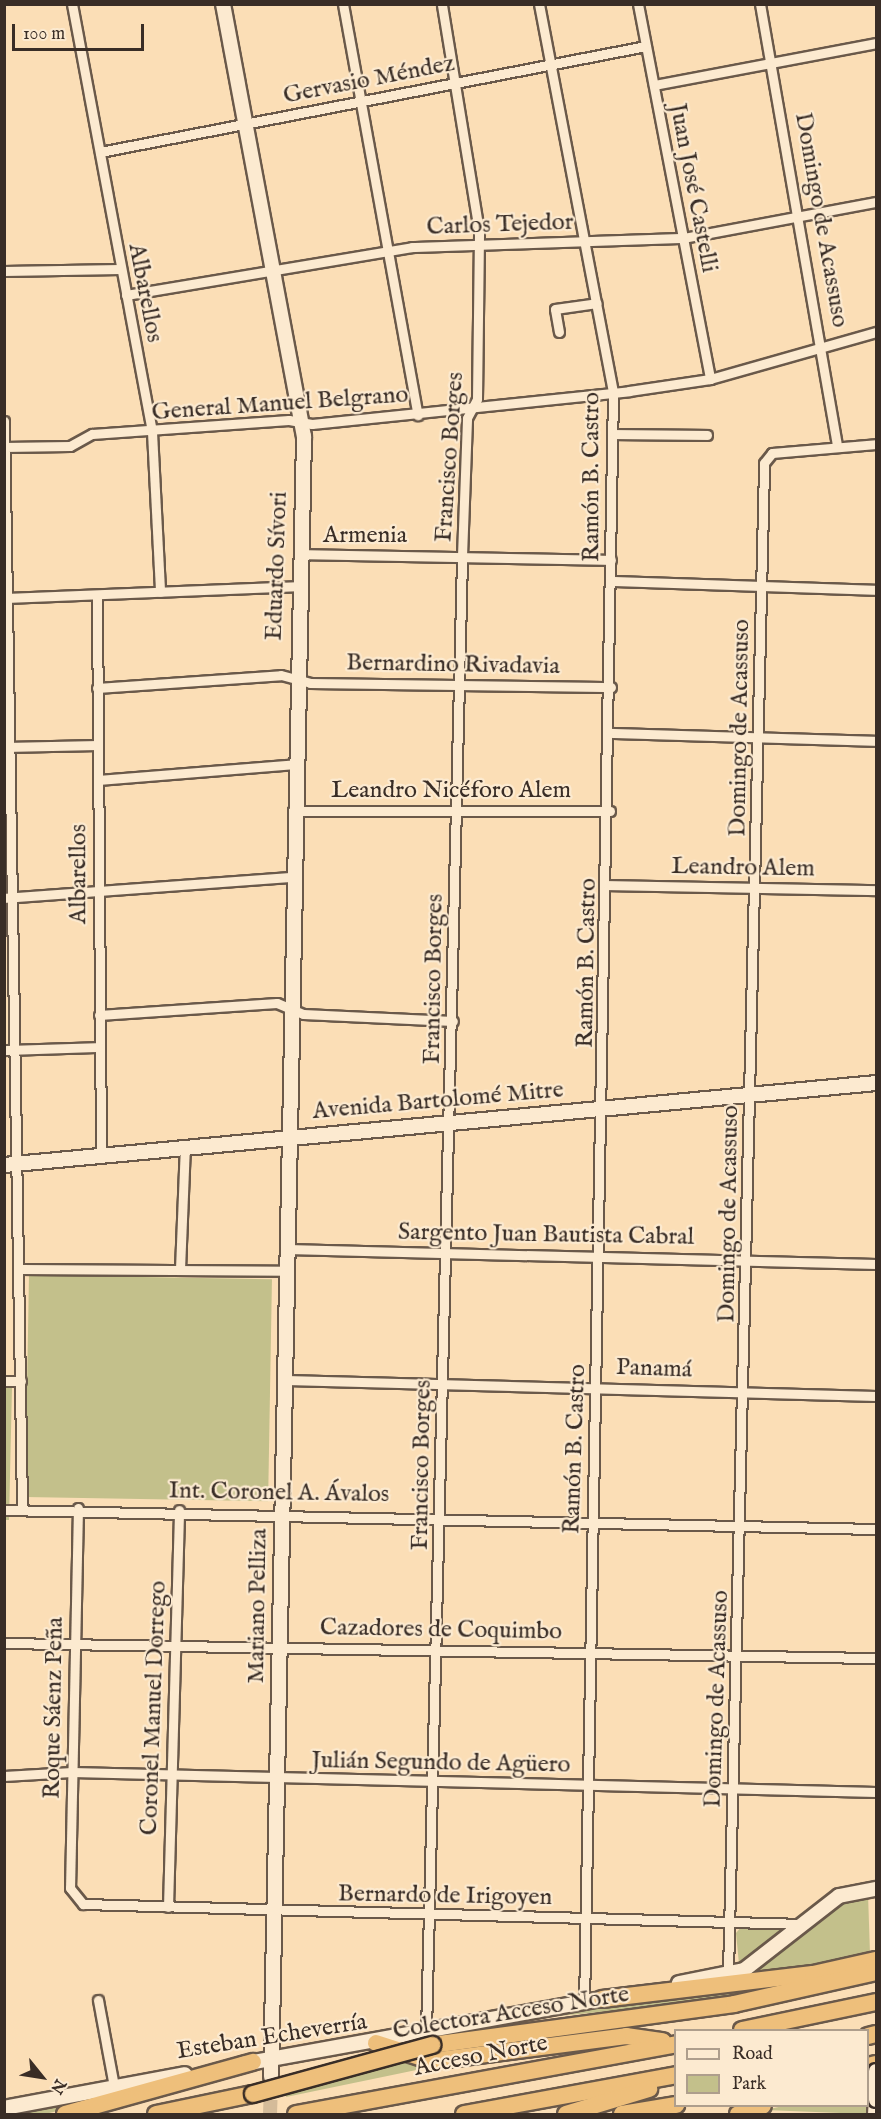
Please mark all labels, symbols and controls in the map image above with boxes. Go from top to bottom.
scale bar [15,12,147,50]
text: 100 m [23,23,65,46]
street label: Gervasio Méndez [281,49,457,111]
street label: Juan José Castelli [662,101,724,275]
street label: Domingo de Acassuso [788,110,854,330]
street label: Carlos Tejedor [426,208,574,242]
street label: Albarellos [121,241,169,345]
street label: Francisco Borges [430,371,470,543]
street label: General Manuel Belgrano [151,381,409,427]
street label: Ramón B. Castro [578,392,606,562]
street label: Eduardo Sívori [260,491,294,641]
street label: Armenia [323,522,407,550]
street label: Domingo de Acassuso [724,619,756,837]
street label: Bernardino Rivadavia [346,649,560,681]
street label: Leandro Nicéforo Alem [331,777,571,805]
street label: Albarellos [65,824,93,924]
street label: Leandro Alem [671,852,815,884]
street label: Ramón B. Castro [571,878,603,1048]
street label: Francisco Borges [418,893,450,1065]
street label: Avenida Bartolomé Mitre [311,1076,565,1126]
street label: Domingo de Acassuso [713,1105,745,1323]
street label: Sargento Juan Bautista Cabral [398,1218,694,1252]
street label: Panamá [615,1353,693,1385]
street label: Ramón B. Castro [558,1364,592,1534]
street label: Francisco Borges [406,1379,438,1551]
street label: Int. Coronel A. Ávalos [168,1477,390,1509]
street label: Mariano Pelliza [242,1528,274,1684]
street label: Coronel Manuel Dorrego [135,1580,173,1836]
street label: Domingo de Acassuso [699,1590,735,1808]
street label: Cazadores de Coquimbo [320,1613,562,1647]
street label: Roque Sáenz Peña [38,1617,70,1799]
street label: Julián Segundo de Agüero [311,1746,571,1780]
street label: Bernardo de Irigoyen [338,1880,552,1912]
street label: Colectora Acceso Norte [391,1980,631,2046]
street label: Esteban Echeverría [175,2008,369,2066]
street label: Acceso Norte [412,2029,550,2083]
legend [674,2029,869,2107]
text: Road [732,2043,773,2066]
north arrow [12,2047,72,2107]
text: Park [732,2073,766,2096]
text: N [45,2075,70,2097]

